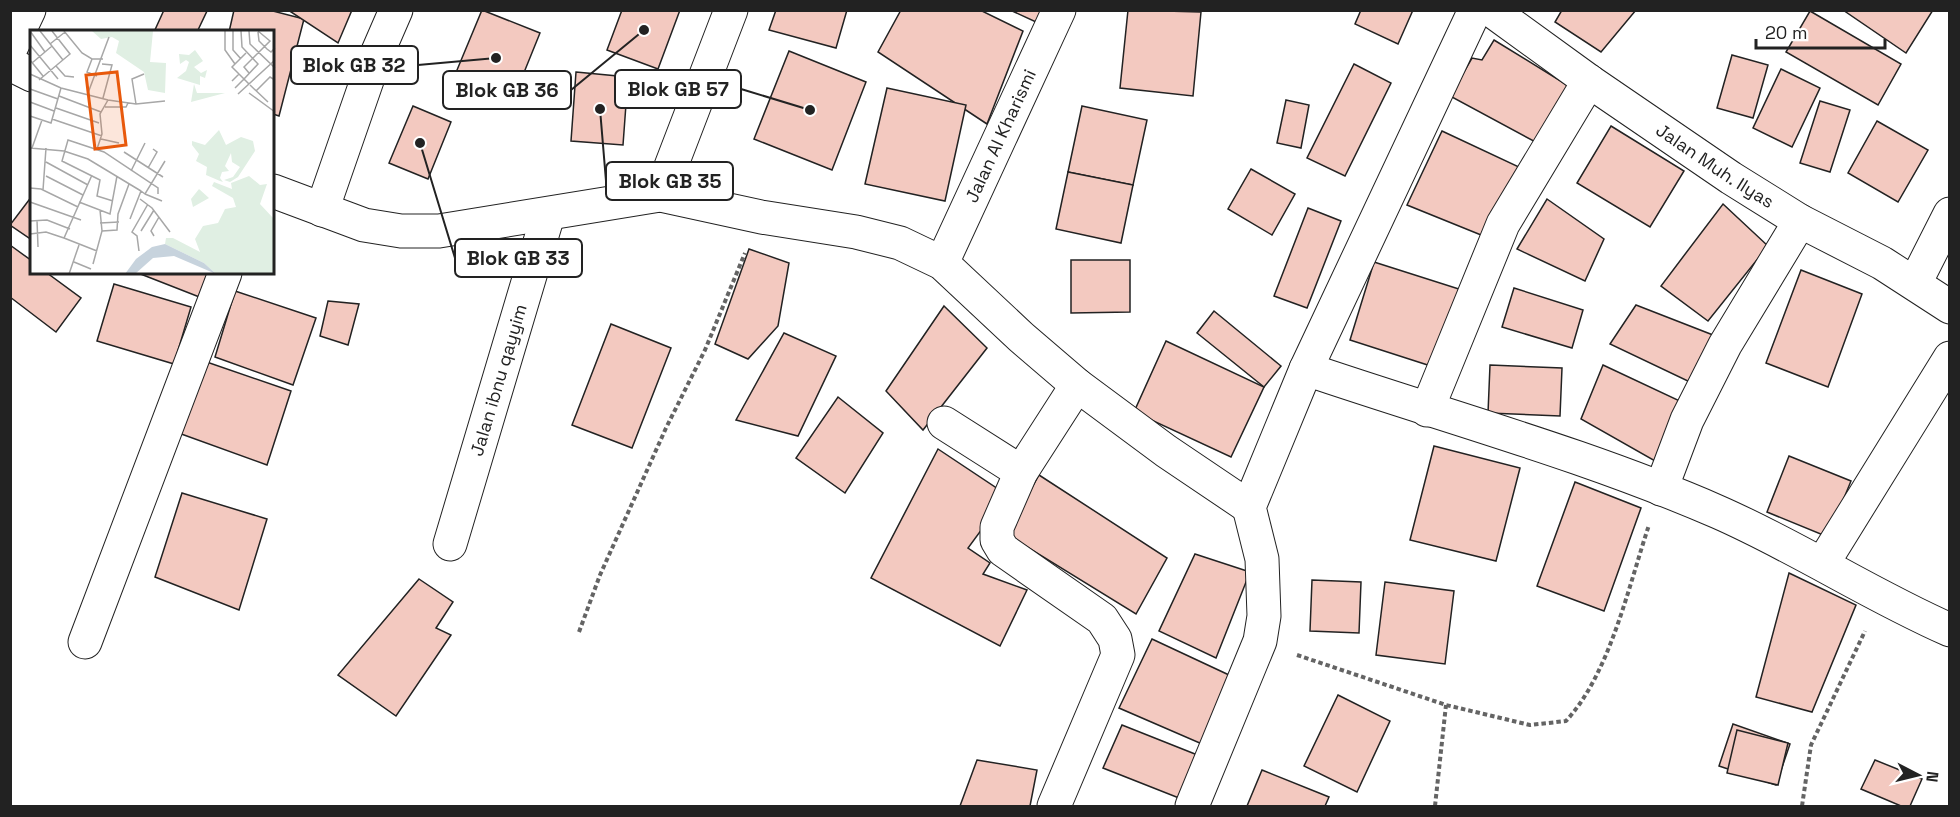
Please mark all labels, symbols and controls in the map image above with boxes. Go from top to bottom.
scale bar [1756,12,1885,50]
text: 20 m [1765,21,1808,44]
inset map [30,30,274,274]
callout: Blok GB 32 [291,46,418,84]
text: Blok GB 32 [303,52,406,78]
street label: Jalan Al Kharismi [960,65,1041,206]
callout: Blok GB 57 [615,70,741,108]
callout: Blok GB 36 [443,71,571,109]
text: Blok GB 57 [627,76,729,102]
text: Blok GB 36 [455,77,559,103]
street label: Jalan Muh. Ilyas [1652,118,1779,213]
callout: Blok GB 35 [606,162,733,200]
text: Blok GB 35 [619,168,721,194]
callout: Blok GB 33 [455,239,582,277]
text: Blok GB 33 [466,245,570,271]
street label: Jalan ibnu qayyim [465,301,532,459]
north arrow [1888,745,1948,805]
text: N [1921,770,1943,783]

